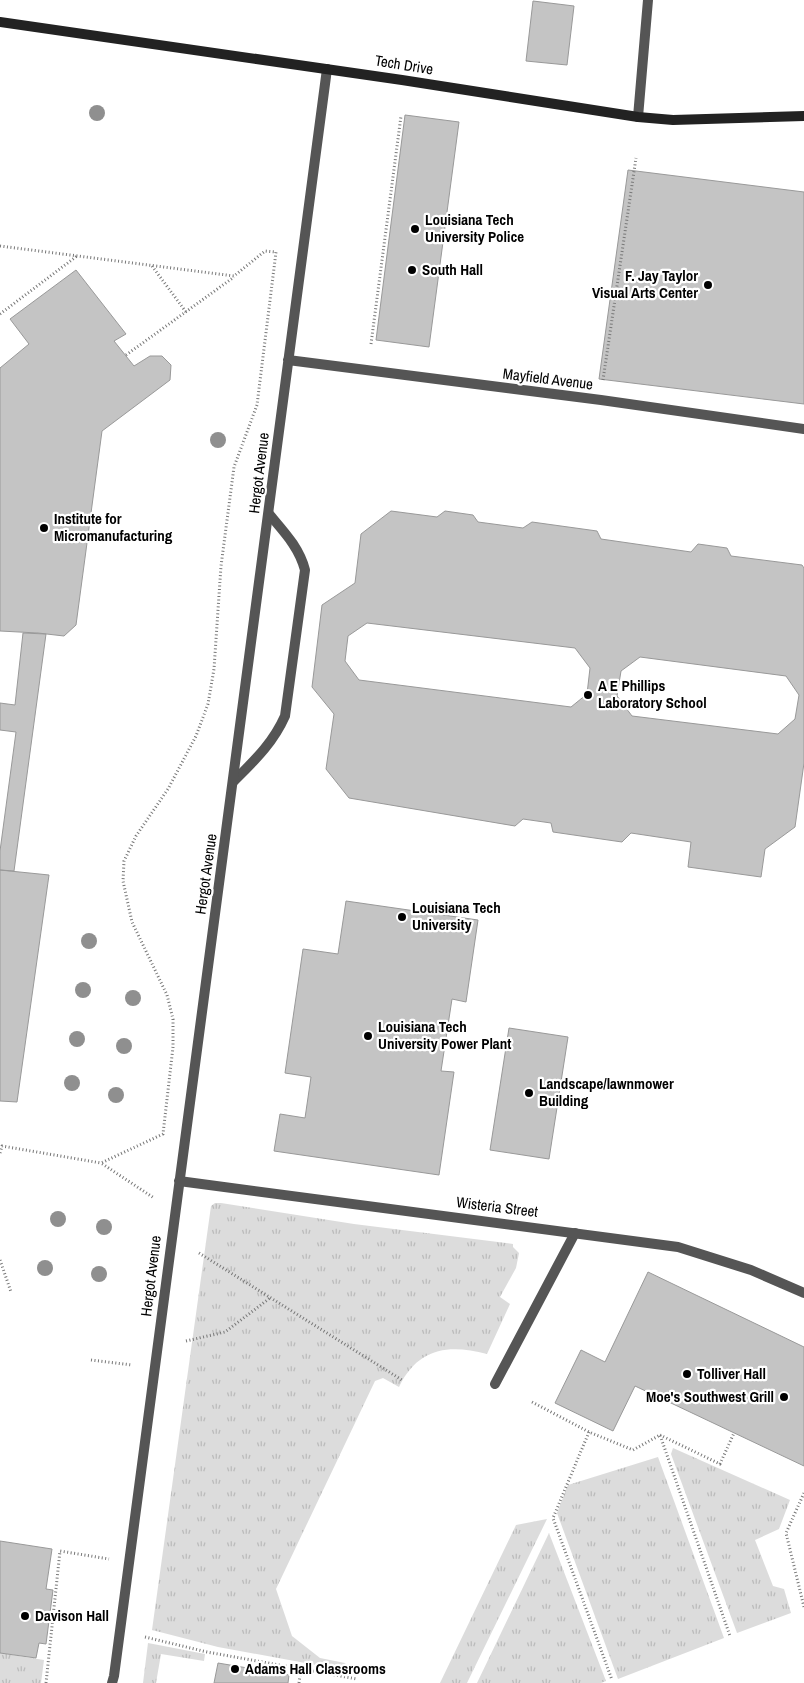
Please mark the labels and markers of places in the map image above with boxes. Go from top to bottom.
place label: Louisiana Tech University Police [425,209,524,247]
marker: Louisiana Tech University Police [409,223,421,235]
place label: South Hall [422,259,483,280]
marker: South Hall [406,264,418,276]
place label: F. Jay Taylor Visual Arts Center [592,265,698,303]
marker: F. Jay Taylor Visual Arts Center [702,279,714,291]
place label: Institute for Micromanufacturing [54,508,173,546]
marker: Institute for Micromanufacturing [38,522,50,534]
place label: A E Phillips Laboratory School [598,675,707,713]
marker: A E Phillips Laboratory School [582,689,594,701]
place label: Louisiana Tech University [412,897,501,935]
marker: Louisiana Tech University [396,911,408,923]
place label: Louisiana Tech University Power Plant [378,1016,511,1054]
marker: Louisiana Tech University Power Plant [362,1030,374,1042]
place label: Landscape/lawnmower Building [539,1073,674,1111]
marker: Landscape/lawnmower Building [523,1087,535,1099]
place label: Tolliver Hall [697,1363,766,1384]
marker: Tolliver Hall [681,1368,693,1380]
place label: Moe's Southwest Grill [646,1386,774,1407]
marker: Moe's Southwest Grill [778,1391,790,1403]
place label: Davison Hall [35,1605,109,1626]
marker: Davison Hall [19,1610,31,1622]
place label: Adams Hall Classrooms [245,1658,386,1679]
marker: Adams Hall Classrooms [229,1663,241,1675]

